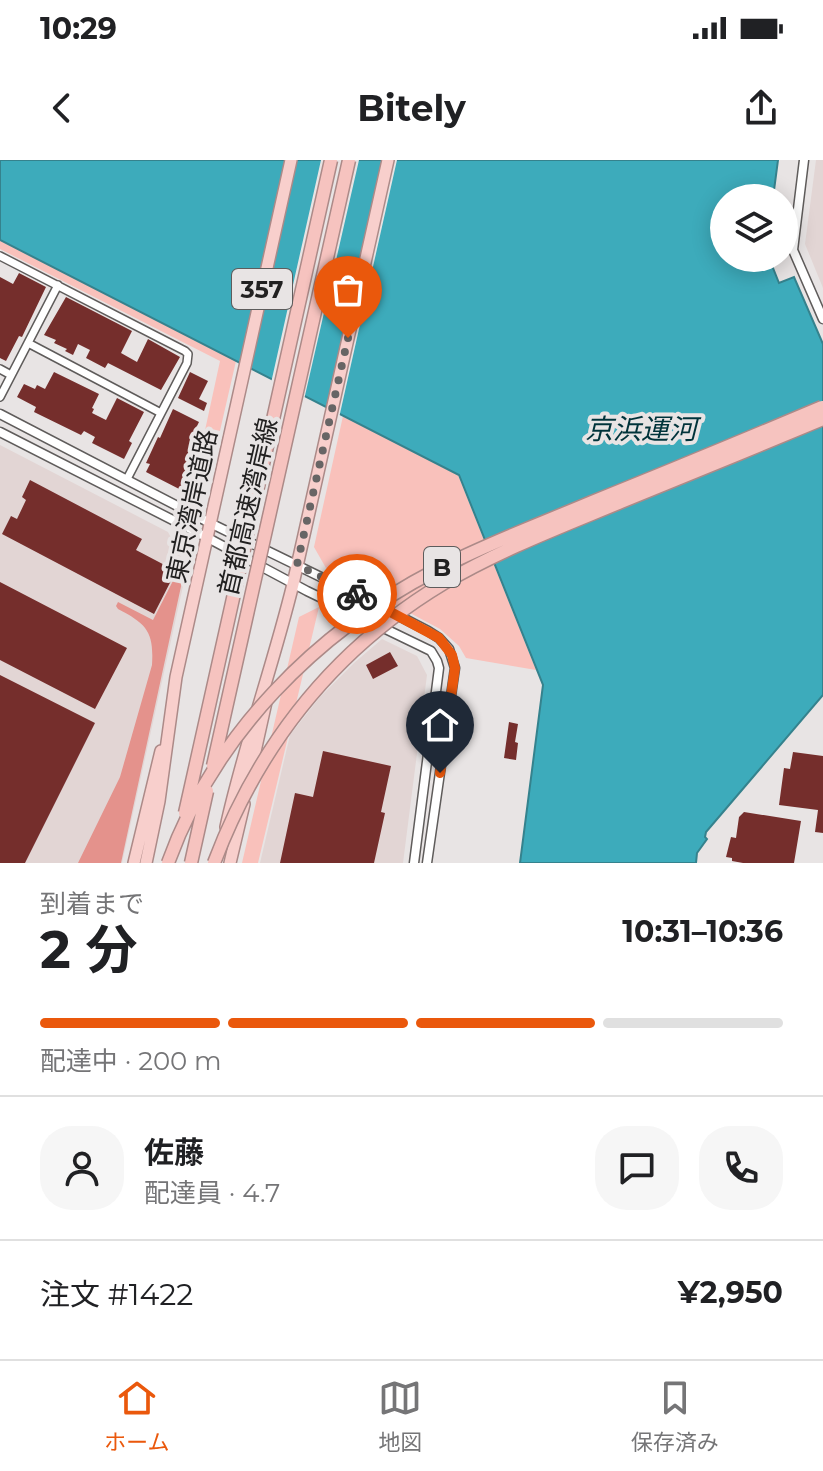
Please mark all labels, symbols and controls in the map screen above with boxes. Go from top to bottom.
text: 10:29 [40,10,117,47]
icon: back [40,86,84,130]
text: Bitely [357,86,466,130]
icon: share [739,86,783,130]
map controls [710,184,798,272]
button: layers [710,184,798,272]
pin [314,256,382,338]
icon: bag [326,268,370,312]
road number: 357 [232,269,292,309]
water label: 京浜運河 [585,412,702,446]
street label: 首都高速湾岸線 [212,415,284,599]
street label: 東京湾岸道路 [160,426,224,586]
road number: B [424,547,460,587]
courier [317,554,397,634]
icon: bike [335,572,379,616]
pin [406,691,474,773]
icon: home [418,703,462,747]
text: 到着まで [40,888,144,920]
text: 10:31–10:36 [622,913,783,950]
text: 2 分 [40,918,137,981]
text: 配達中 · 200 m [40,1045,222,1077]
button: person [40,1126,124,1210]
button: chat [595,1126,679,1210]
button: phone [699,1126,783,1210]
text: 佐藤 [144,1134,204,1171]
text: 配達員 · 4.7 [144,1177,280,1209]
text: ¥2,950 [678,1274,783,1311]
text: 注文 #1422 [40,1276,193,1313]
tab: ホーム [104,1376,170,1456]
tab: 地図 [378,1376,422,1456]
tab: 保存済み [631,1376,719,1456]

